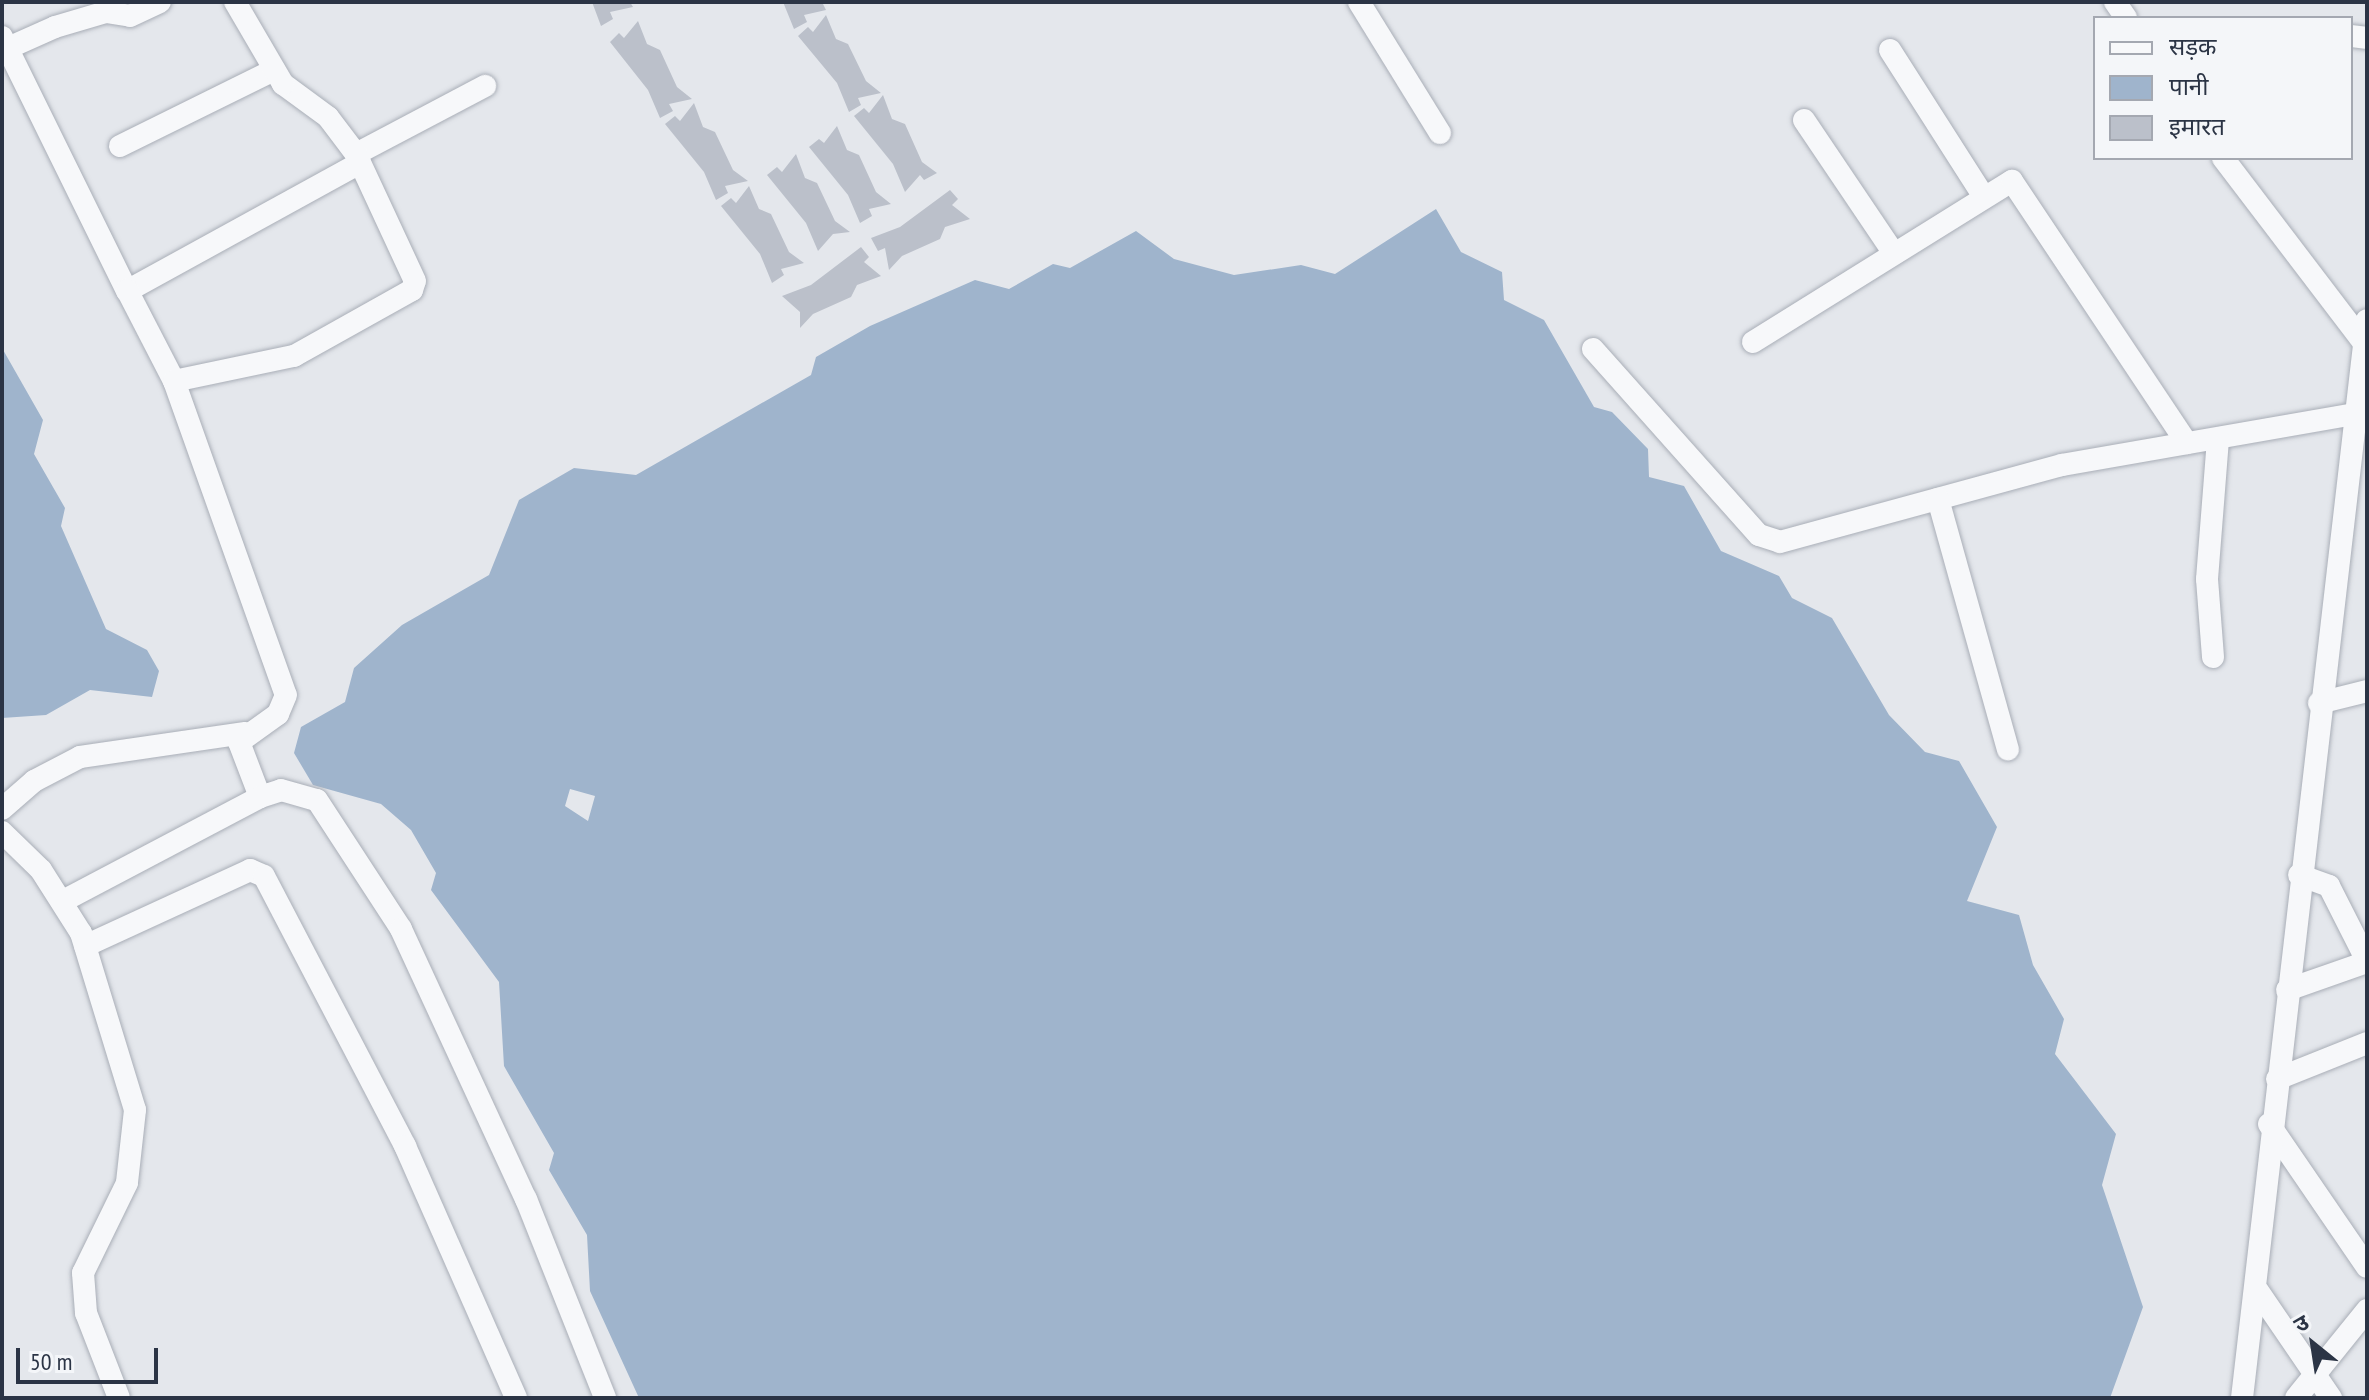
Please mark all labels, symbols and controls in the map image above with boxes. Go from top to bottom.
legend [2093,16,2353,160]
text: सड़क [2169,31,2217,62]
text: पानी [2169,71,2208,102]
text: इमारत [2169,111,2225,142]
north arrow [2273,1304,2353,1384]
text: उ [2288,1308,2314,1339]
scale bar [20,1332,162,1382]
text: 50 m [30,1346,72,1377]

